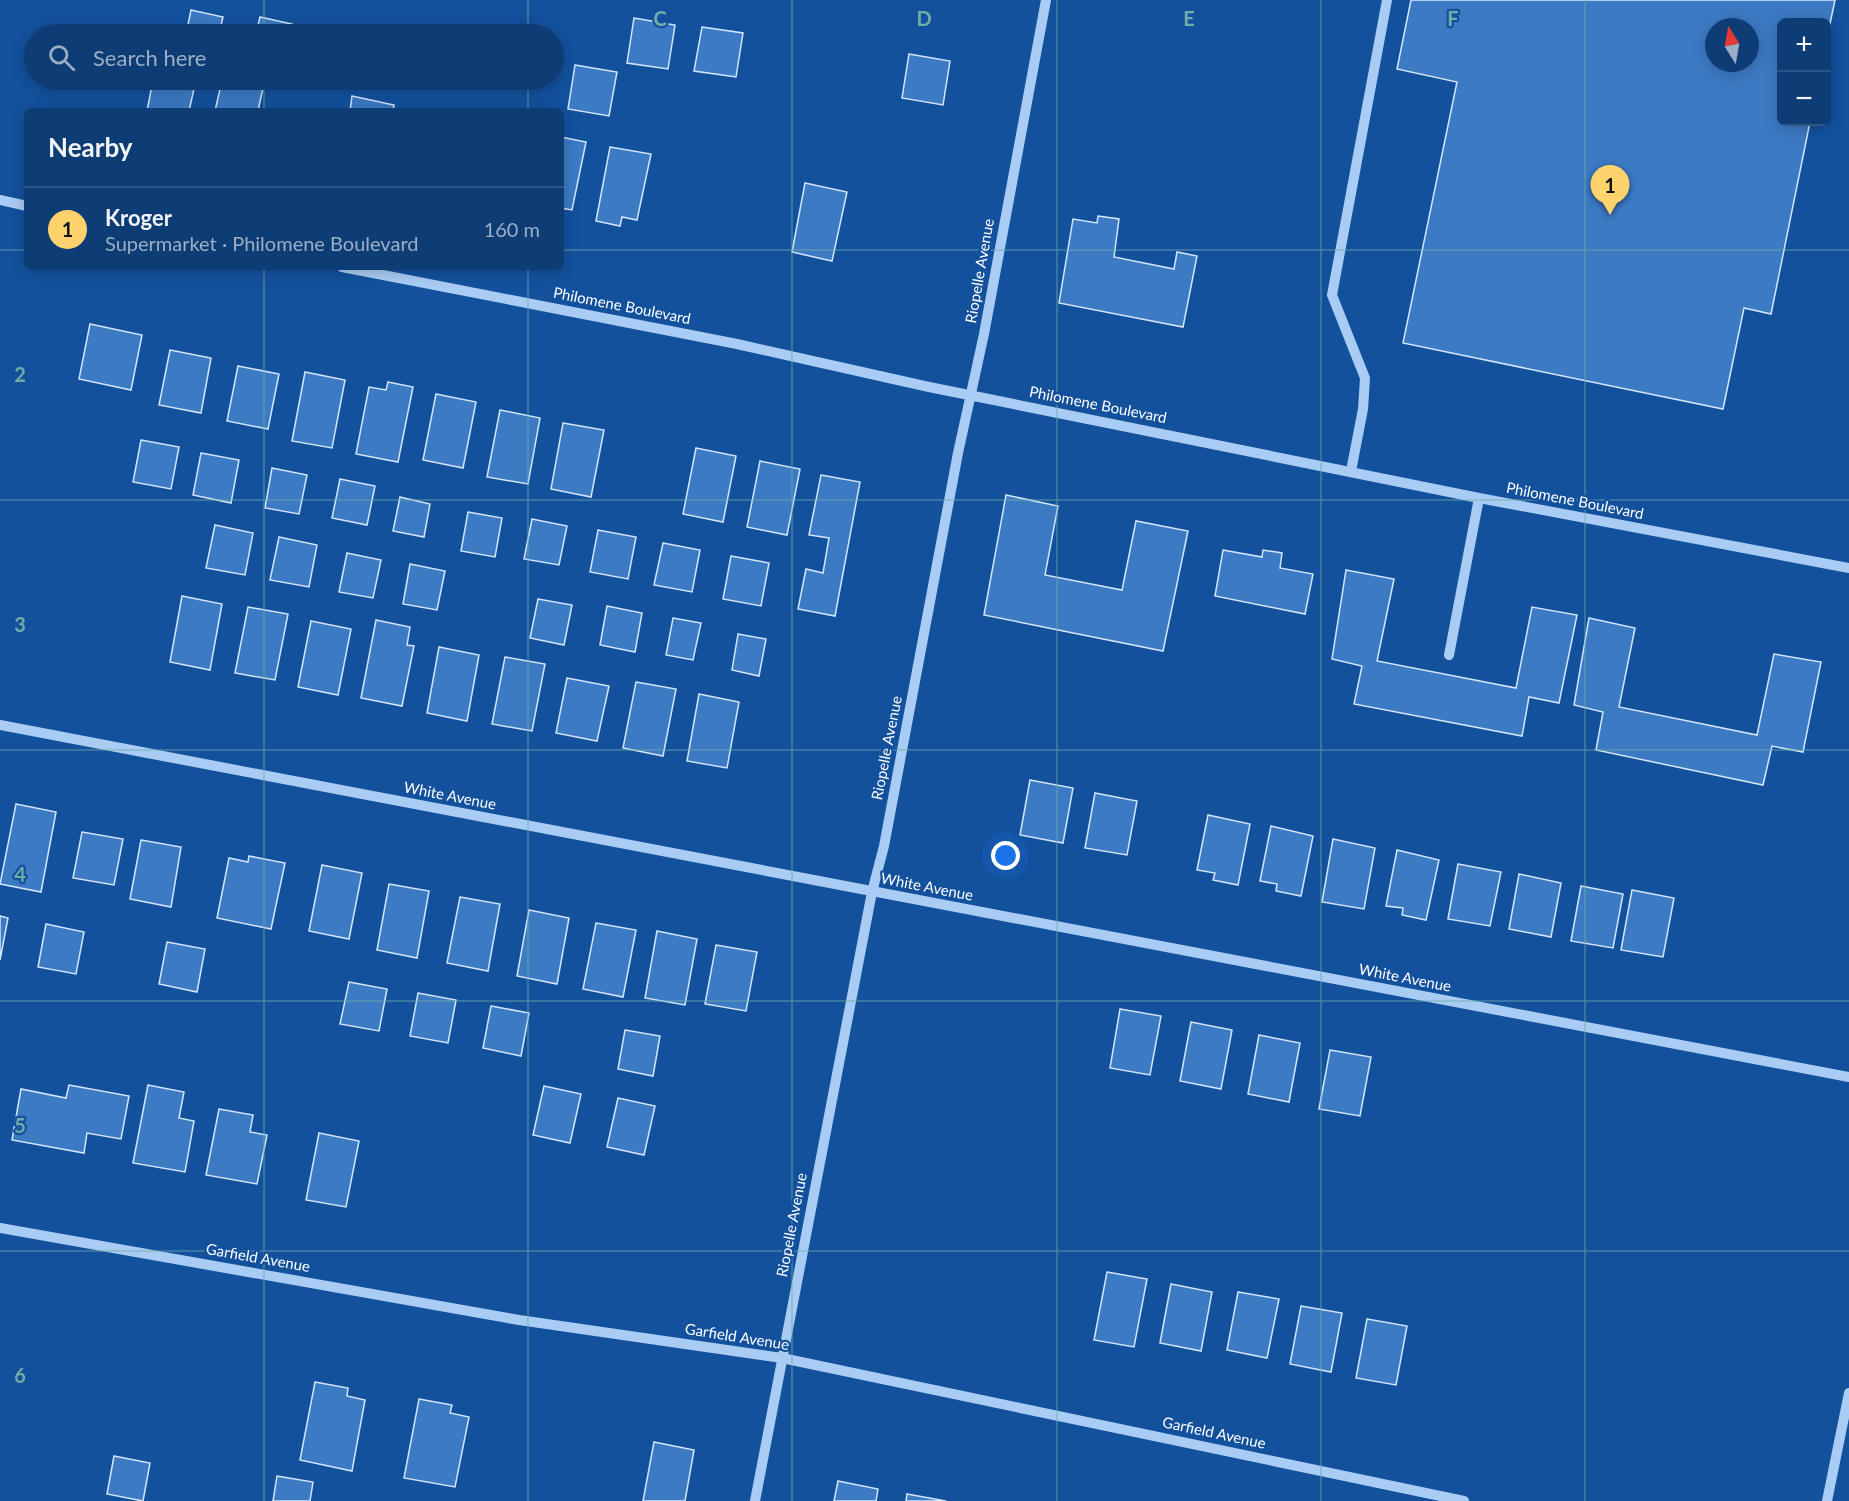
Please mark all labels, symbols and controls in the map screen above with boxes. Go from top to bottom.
text: C [653,6,667,30]
text: D [916,6,932,30]
text: E [1183,6,1195,30]
text: F [1447,6,1459,30]
north arrow [1705,18,1759,72]
map controls [1777,18,1831,126]
button: + [1777,18,1831,72]
search box [24,24,564,90]
icon: search [45,41,78,74]
text: Search here [93,44,206,71]
button: − [1777,72,1831,126]
text: Nearby [48,131,133,163]
pin: 1 [1590,166,1630,215]
text: Kroger [105,204,172,231]
text: 1 [62,217,73,241]
text: 160 m [484,217,540,241]
street label: Riopelle Avenue [961,217,997,324]
text: Supermarket · Philomene Boulevard [105,231,419,255]
street label: Philomene Boulevard [552,283,692,327]
text: 2 [14,362,26,386]
street label: Philomene Boulevard [1028,382,1168,426]
street label: Philomene Boulevard [1505,478,1645,522]
text: 3 [14,612,26,636]
street label: Riopelle Avenue [867,694,905,801]
street label: White Avenue [402,777,498,813]
your location [991,841,1020,870]
text: 4 [14,862,26,886]
street label: White Avenue [879,868,975,904]
street label: White Avenue [1357,959,1453,995]
text: 5 [14,1113,26,1137]
street label: Riopelle Avenue [772,1171,810,1278]
street label: Garfield Avenue [205,1239,312,1275]
street label: Garfield Avenue [684,1319,791,1353]
text: 6 [14,1363,26,1387]
street label: Garfield Avenue [1161,1412,1268,1452]

